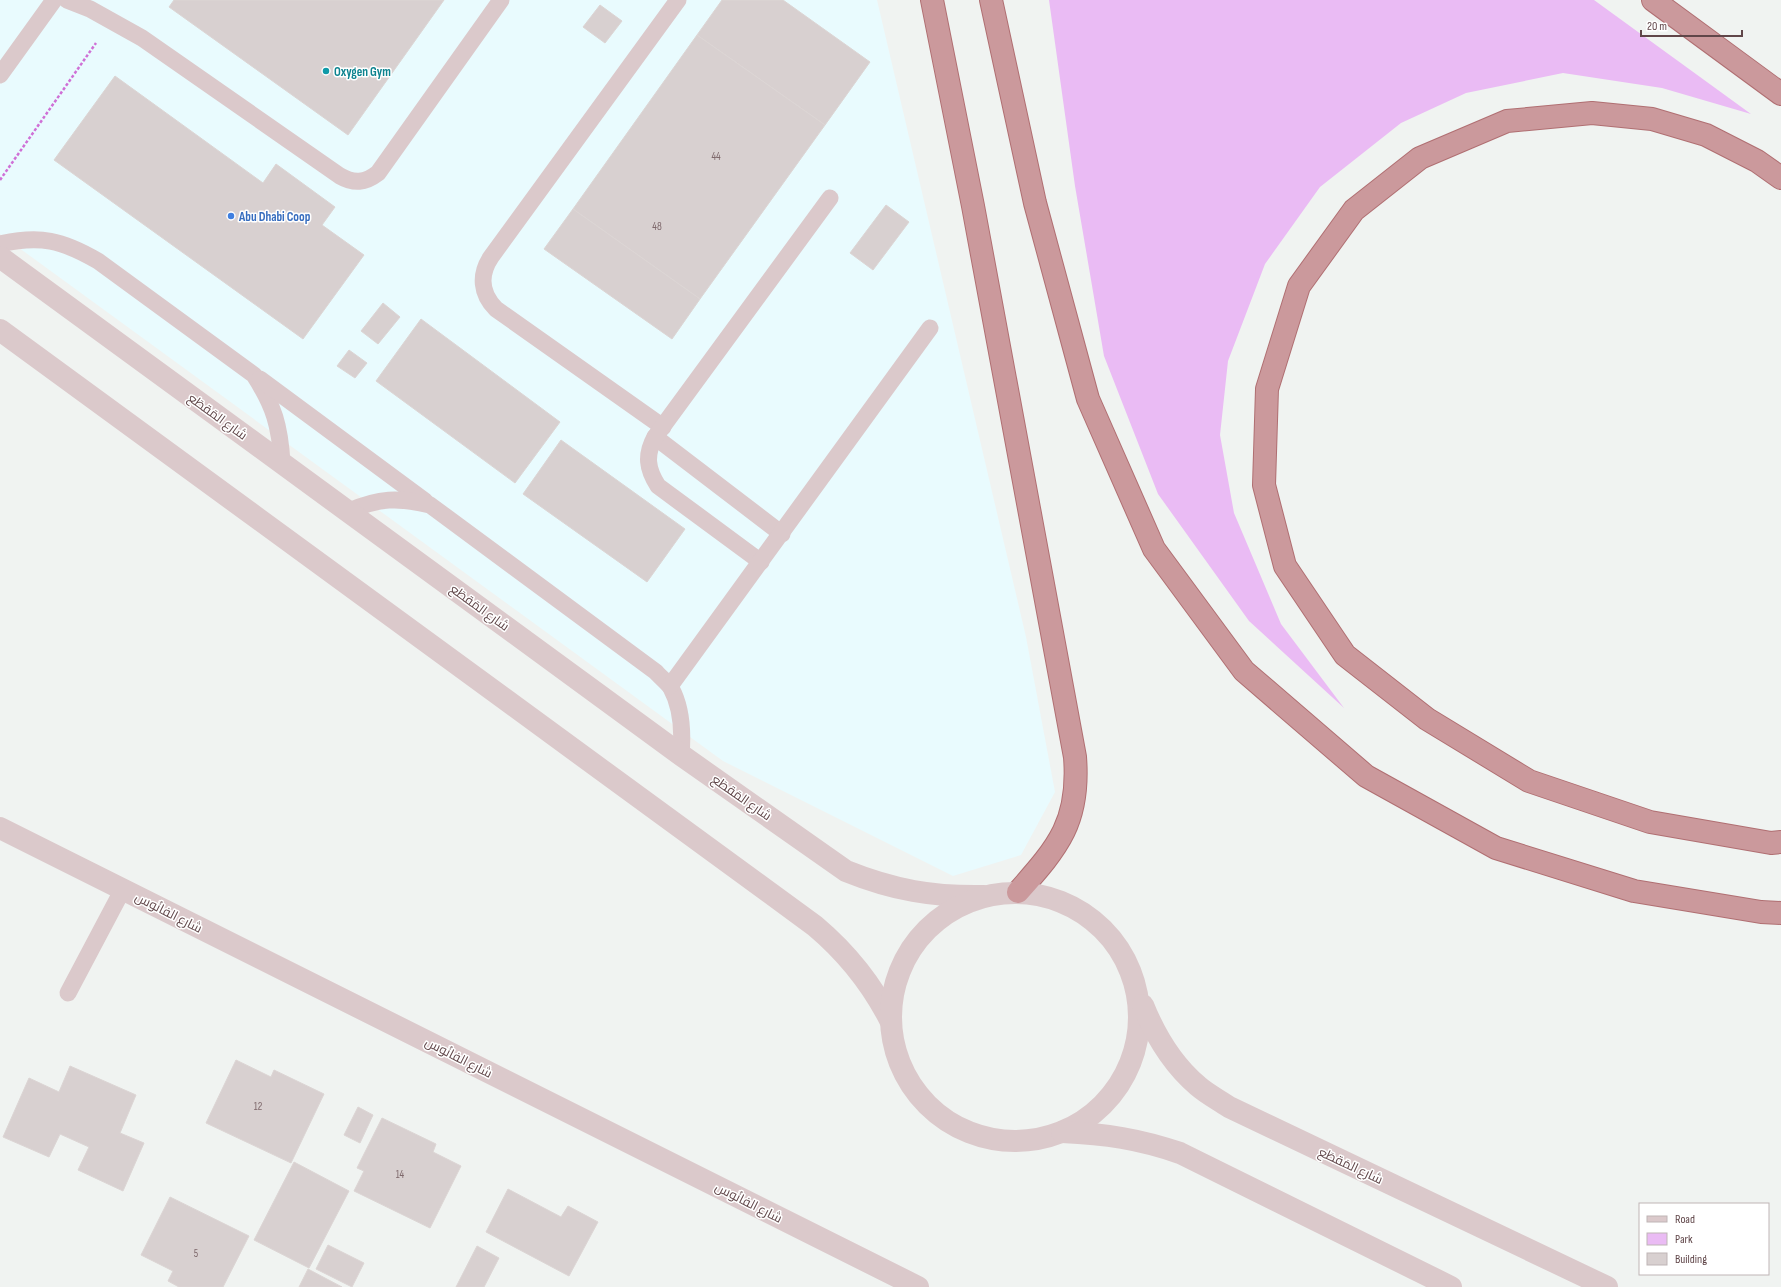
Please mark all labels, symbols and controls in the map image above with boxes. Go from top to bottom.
scale bar [1641,12,1742,38]
text: 20 m [1647,19,1667,34]
place label: Oxygen Gym [334,64,391,80]
marker: Oxygen Gym [321,66,331,76]
house number: 44 [711,150,721,163]
place label: Abu Dhabi Coop [238,209,311,225]
marker: Abu Dhabi Coop [226,211,236,221]
house number: 48 [652,220,662,233]
street label: شارع المَقطَع [185,390,250,444]
street label: شارع المَقطَع [447,581,512,635]
street label: شارع المَقطَع [708,771,774,824]
street label: شارع الفانُوس [132,889,205,937]
street label: شارع الفانُوس [422,1034,495,1082]
house number: 12 [254,1100,263,1113]
street label: شارع المَقطَع [1316,1144,1385,1188]
house number: 14 [396,1168,405,1181]
street label: شارع الفانُوس [712,1179,785,1227]
legend [1639,1203,1769,1275]
text: Road [1675,1212,1695,1227]
text: Park [1675,1232,1693,1247]
house number: 5 [194,1247,198,1260]
text: Building [1675,1252,1707,1267]

